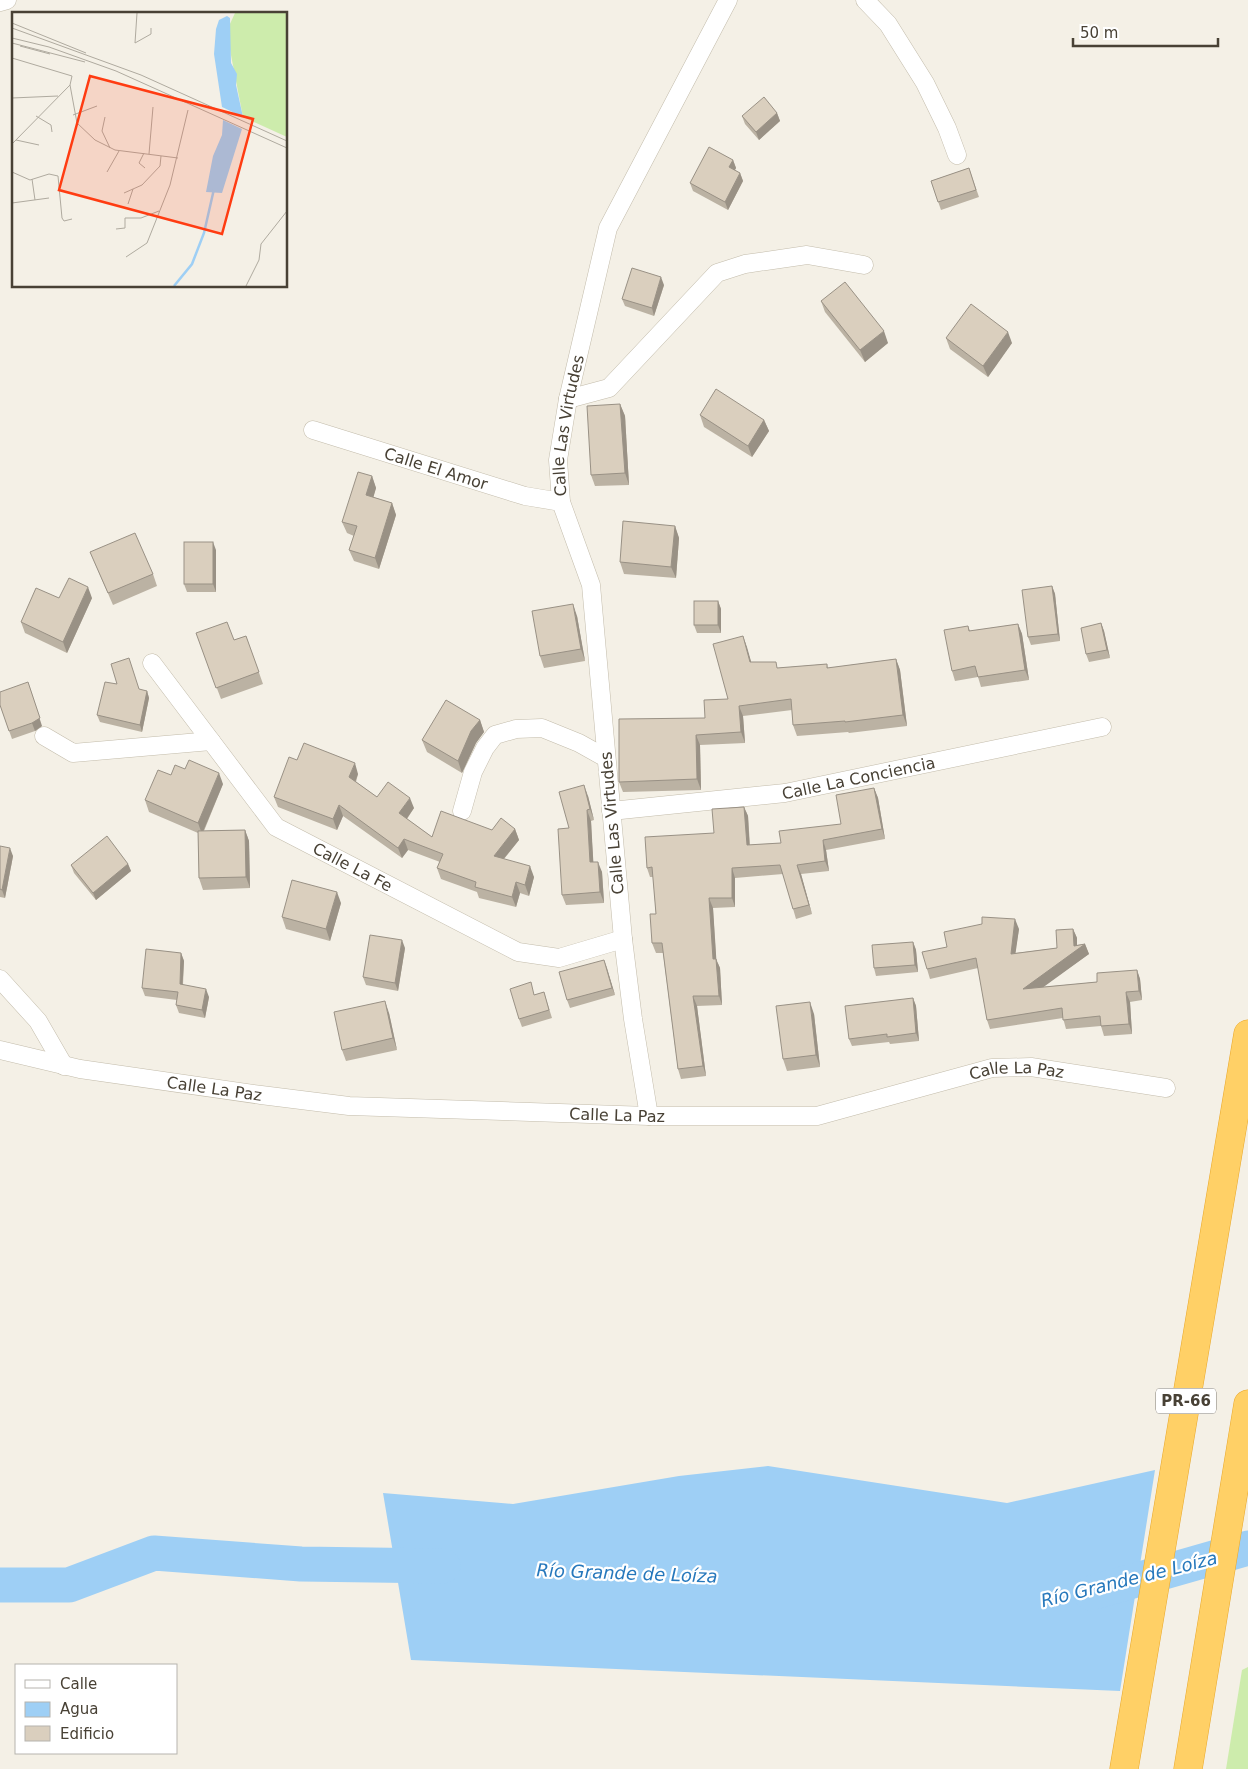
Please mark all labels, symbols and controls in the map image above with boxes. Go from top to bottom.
inset map [12,12,288,288]
scale bar [1073,15,1218,47]
text: 50 m [1080,24,1118,42]
street label: Calle Las Virtudes [548,353,588,497]
street label: Calle El Amor [382,443,491,494]
street label: Calle Las Virtudes [596,751,628,895]
street label: Calle La Conciencia [780,752,937,803]
street label: Calle La Fe [310,838,396,895]
street label: Calle La Paz [967,1057,1066,1083]
street label: Calle La Paz [166,1072,263,1105]
street label: Calle La Paz [569,1104,665,1126]
road number: PR-66 [1156,1388,1216,1414]
water label: Río Grande de Loíza [1039,1547,1219,1611]
water label: Río Grande de Loíza [536,1559,718,1587]
legend [15,1664,178,1754]
text: Calle [60,1675,97,1693]
text: Agua [60,1700,98,1718]
text: Edificio [60,1725,114,1743]

